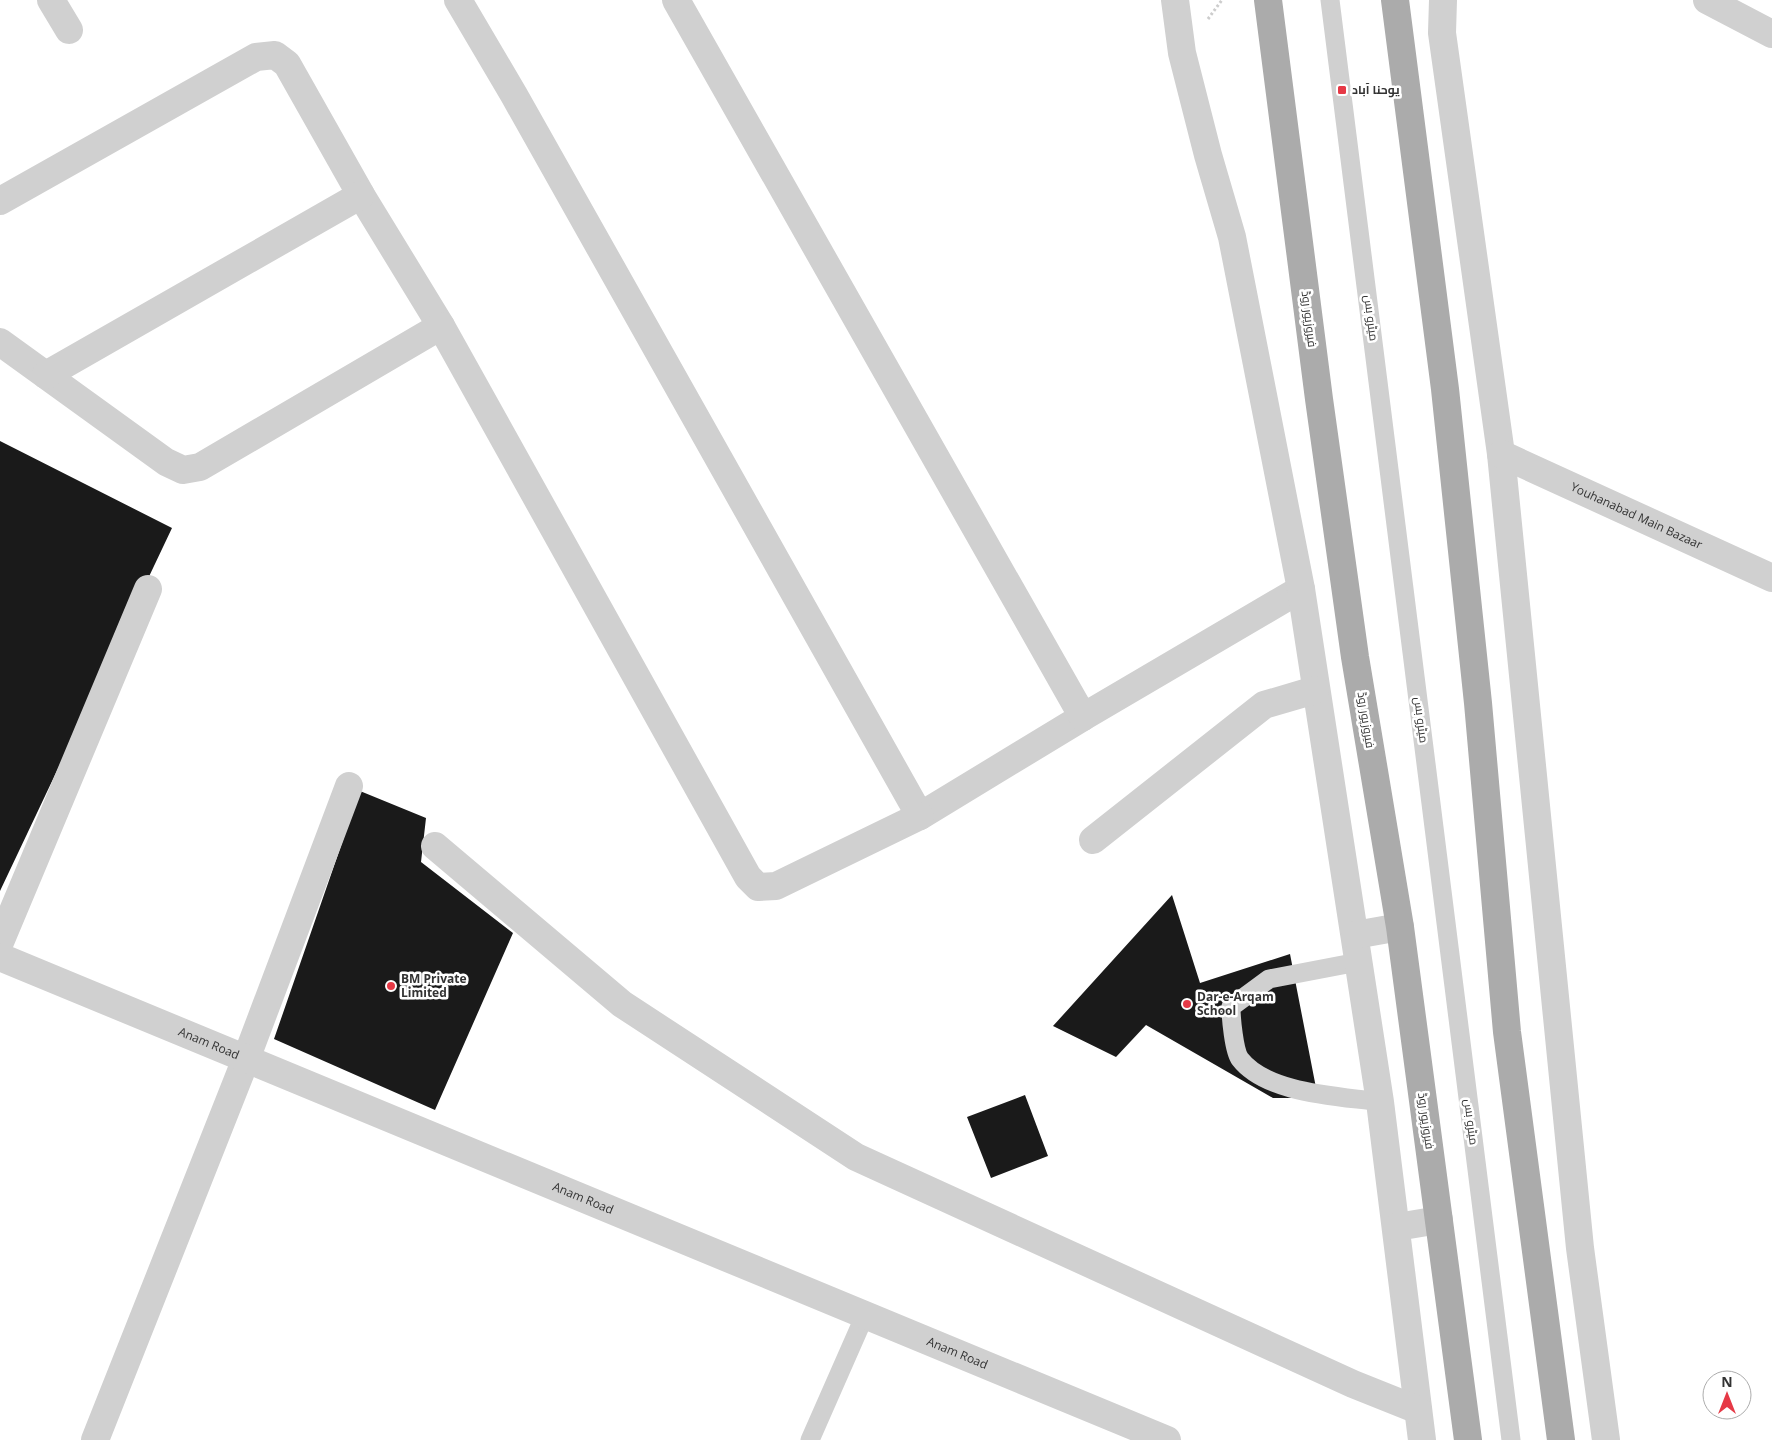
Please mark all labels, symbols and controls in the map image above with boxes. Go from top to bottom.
place label: یوحنا آباد [1352,81,1400,98]
marker: یوحنا آباد [1336,84,1348,96]
street label: فیروزپور روڈ [1297,290,1321,348]
street label: میٹرو بس [1360,294,1383,342]
street label: Youhanabad Main Bazaar [1568,478,1705,553]
street label: فیروزپور روڈ [1353,690,1379,750]
street label: میٹرو بس [1410,696,1433,744]
place label: BM Private Limited [401,970,467,1001]
marker: BM Private Limited [385,980,397,992]
place label: Dar-e-Arqam School [1197,988,1274,1019]
marker: Dar-e-Arqam School [1181,998,1193,1010]
street label: Anam Road [176,1023,242,1063]
street label: فیروزپور روڈ [1413,1092,1439,1150]
street label: میٹرو بس [1460,1098,1483,1146]
street label: Anam Road [550,1178,616,1218]
street label: Anam Road [924,1333,990,1373]
north arrow [1702,1370,1752,1420]
text: N [1721,1372,1733,1391]

